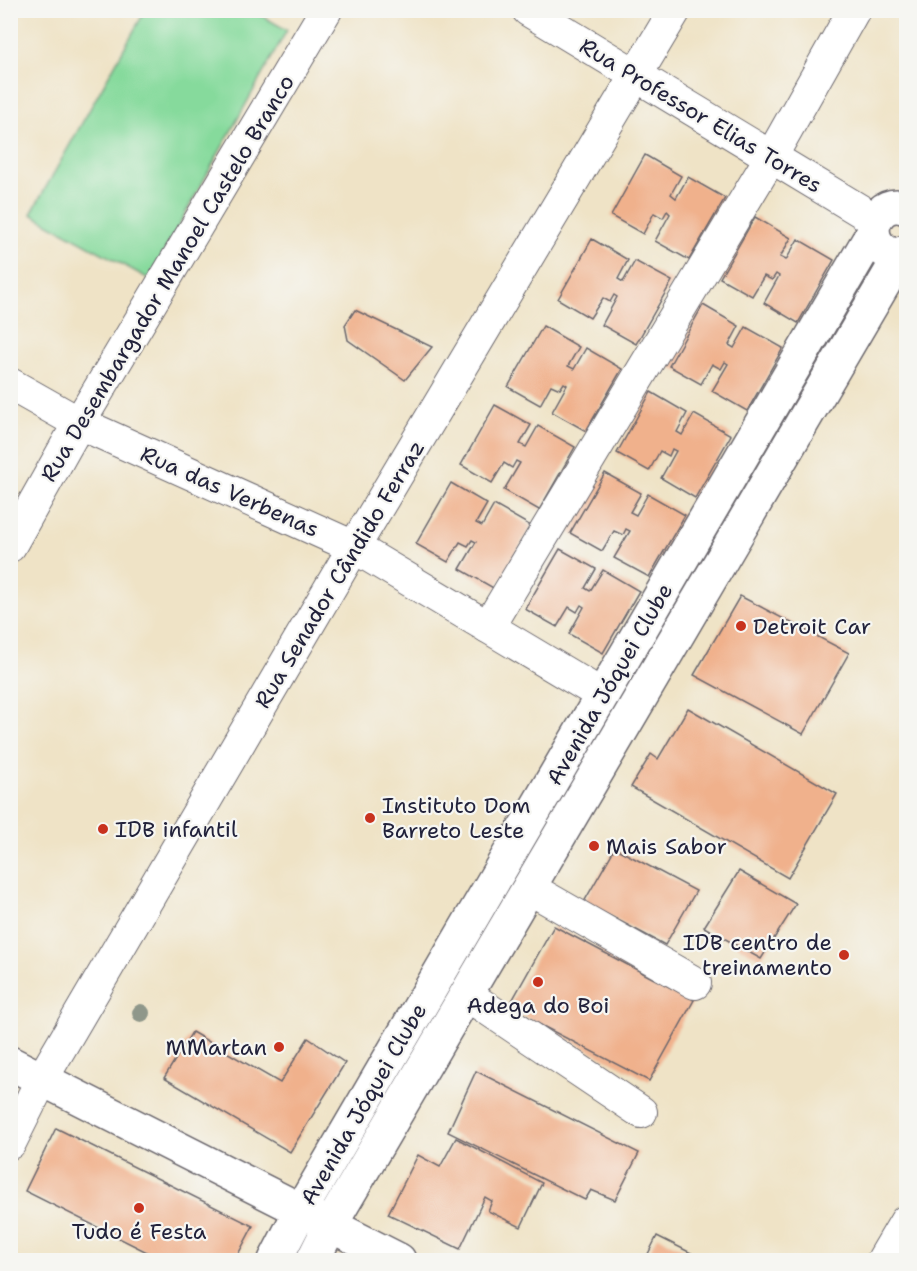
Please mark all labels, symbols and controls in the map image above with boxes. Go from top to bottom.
street label: Rua Professor Elias Torres [574,31,827,200]
street label: Rua Desembargador Manoel Castelo Branco [34,69,301,487]
street label: Rua Senador Cândido Ferraz [248,435,431,714]
street label: Rua das Verbenas [136,439,324,544]
street label: Avenida Jóquei Clube [540,578,679,791]
place label: Detroit Car [753,612,871,641]
marker: Detroit Car [734,619,748,633]
place label: Instituto Dom Barreto Leste [382,791,531,845]
marker: Instituto Dom Barreto Leste [363,811,377,825]
place label: IDB infantil [115,815,238,844]
marker: IDB infantil [96,822,110,836]
place label: Mais Sabor [606,832,727,861]
marker: Mais Sabor [587,839,601,853]
place label: IDB centro de treinamento [683,928,832,982]
marker: IDB centro de treinamento [837,948,851,962]
marker: Adega do Boi [531,975,545,989]
place label: Adega do Boi [466,991,610,1020]
street label: Avenida Jóquei Clube [294,998,433,1211]
place label: MMartan [165,1033,267,1062]
marker: MMartan [272,1040,286,1054]
marker: Tudo é Festa [132,1201,146,1215]
place label: Tudo é Festa [72,1217,207,1246]

